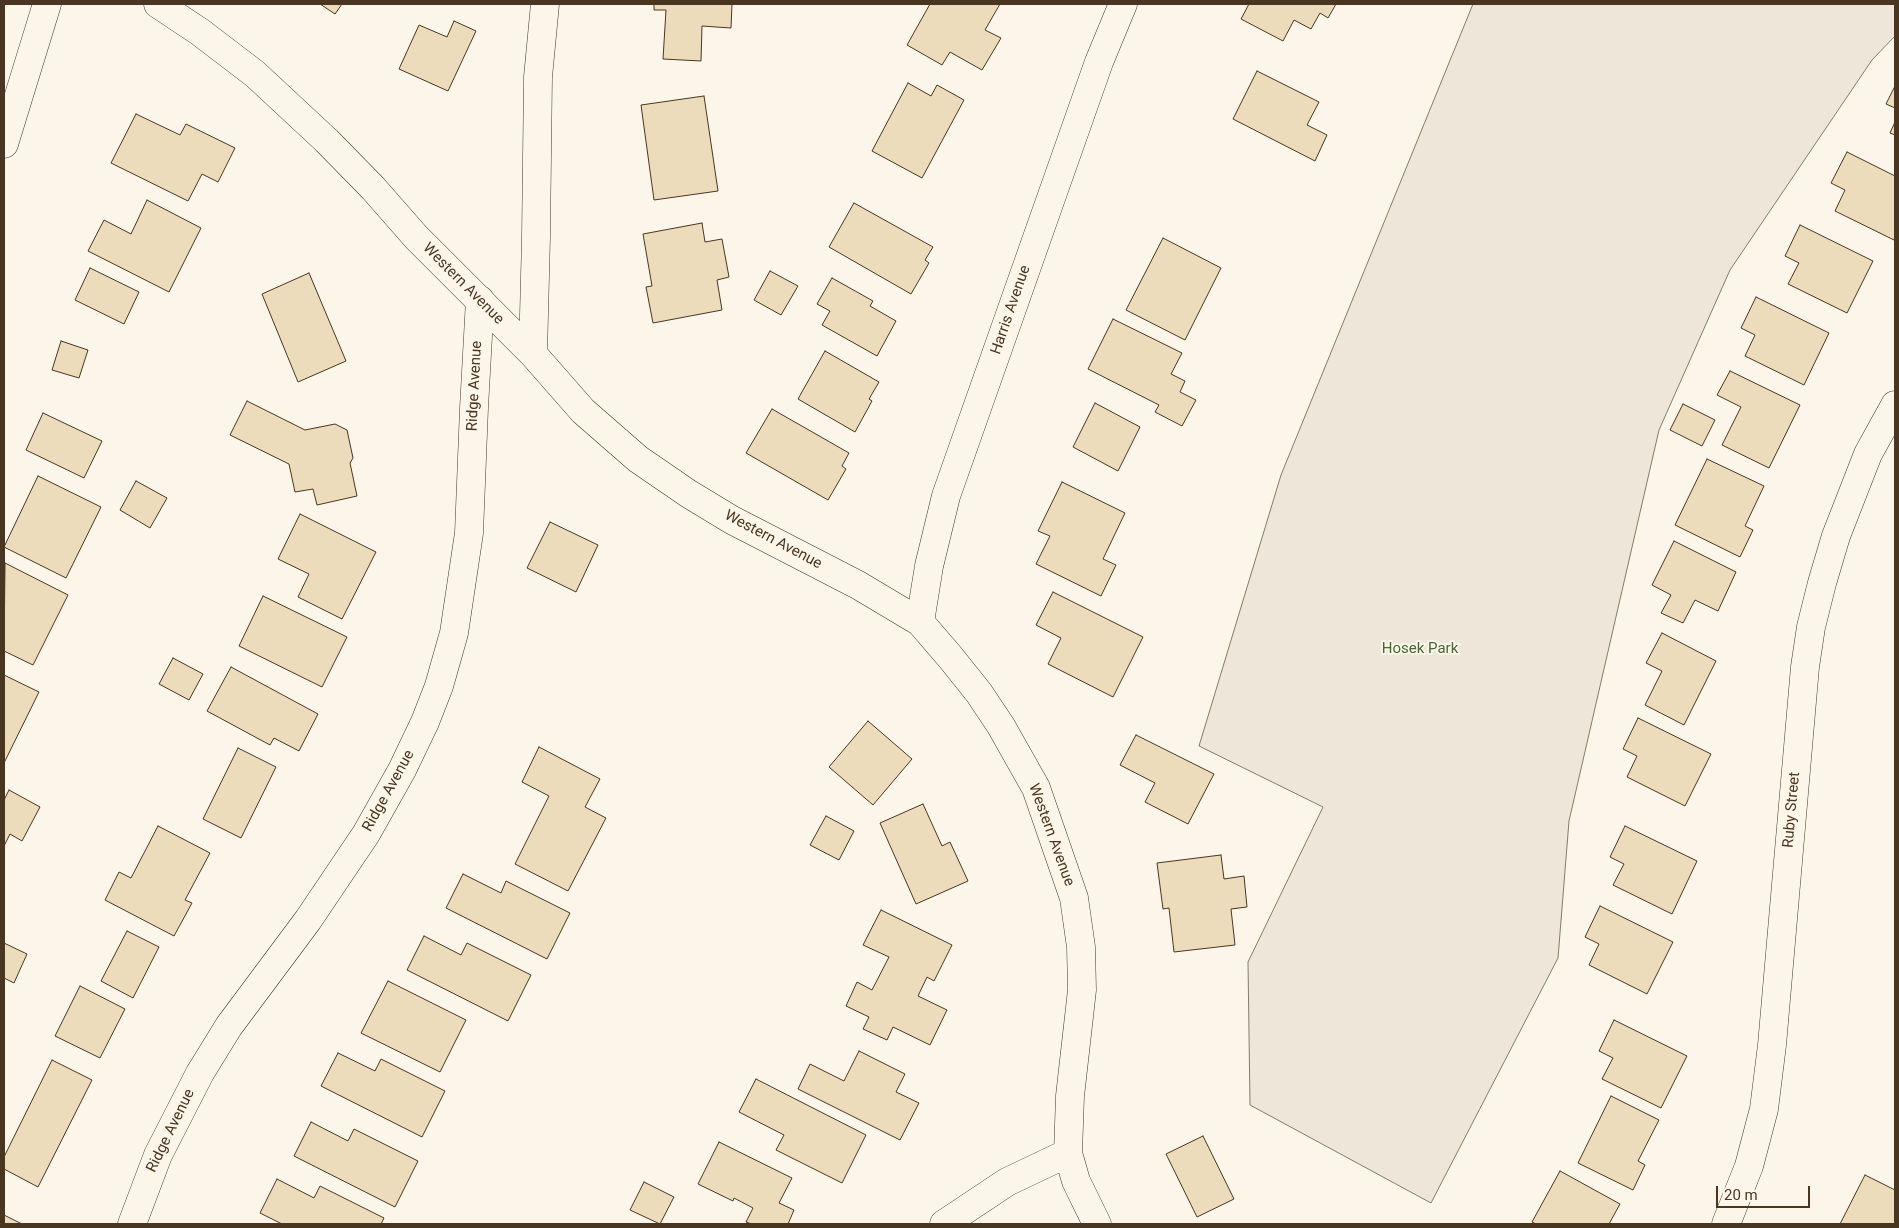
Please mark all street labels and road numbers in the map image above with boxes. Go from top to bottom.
street label: Western Avenue [419,240,507,328]
street label: Harris Avenue [987,263,1035,357]
street label: Ridge Avenue [464,340,486,432]
street label: Western Avenue [721,507,825,573]
street label: Ridge Avenue [359,747,419,835]
street label: Ruby Street [1780,771,1804,849]
street label: Western Avenue [1024,781,1078,889]
street label: Ridge Avenue [143,1086,199,1176]

